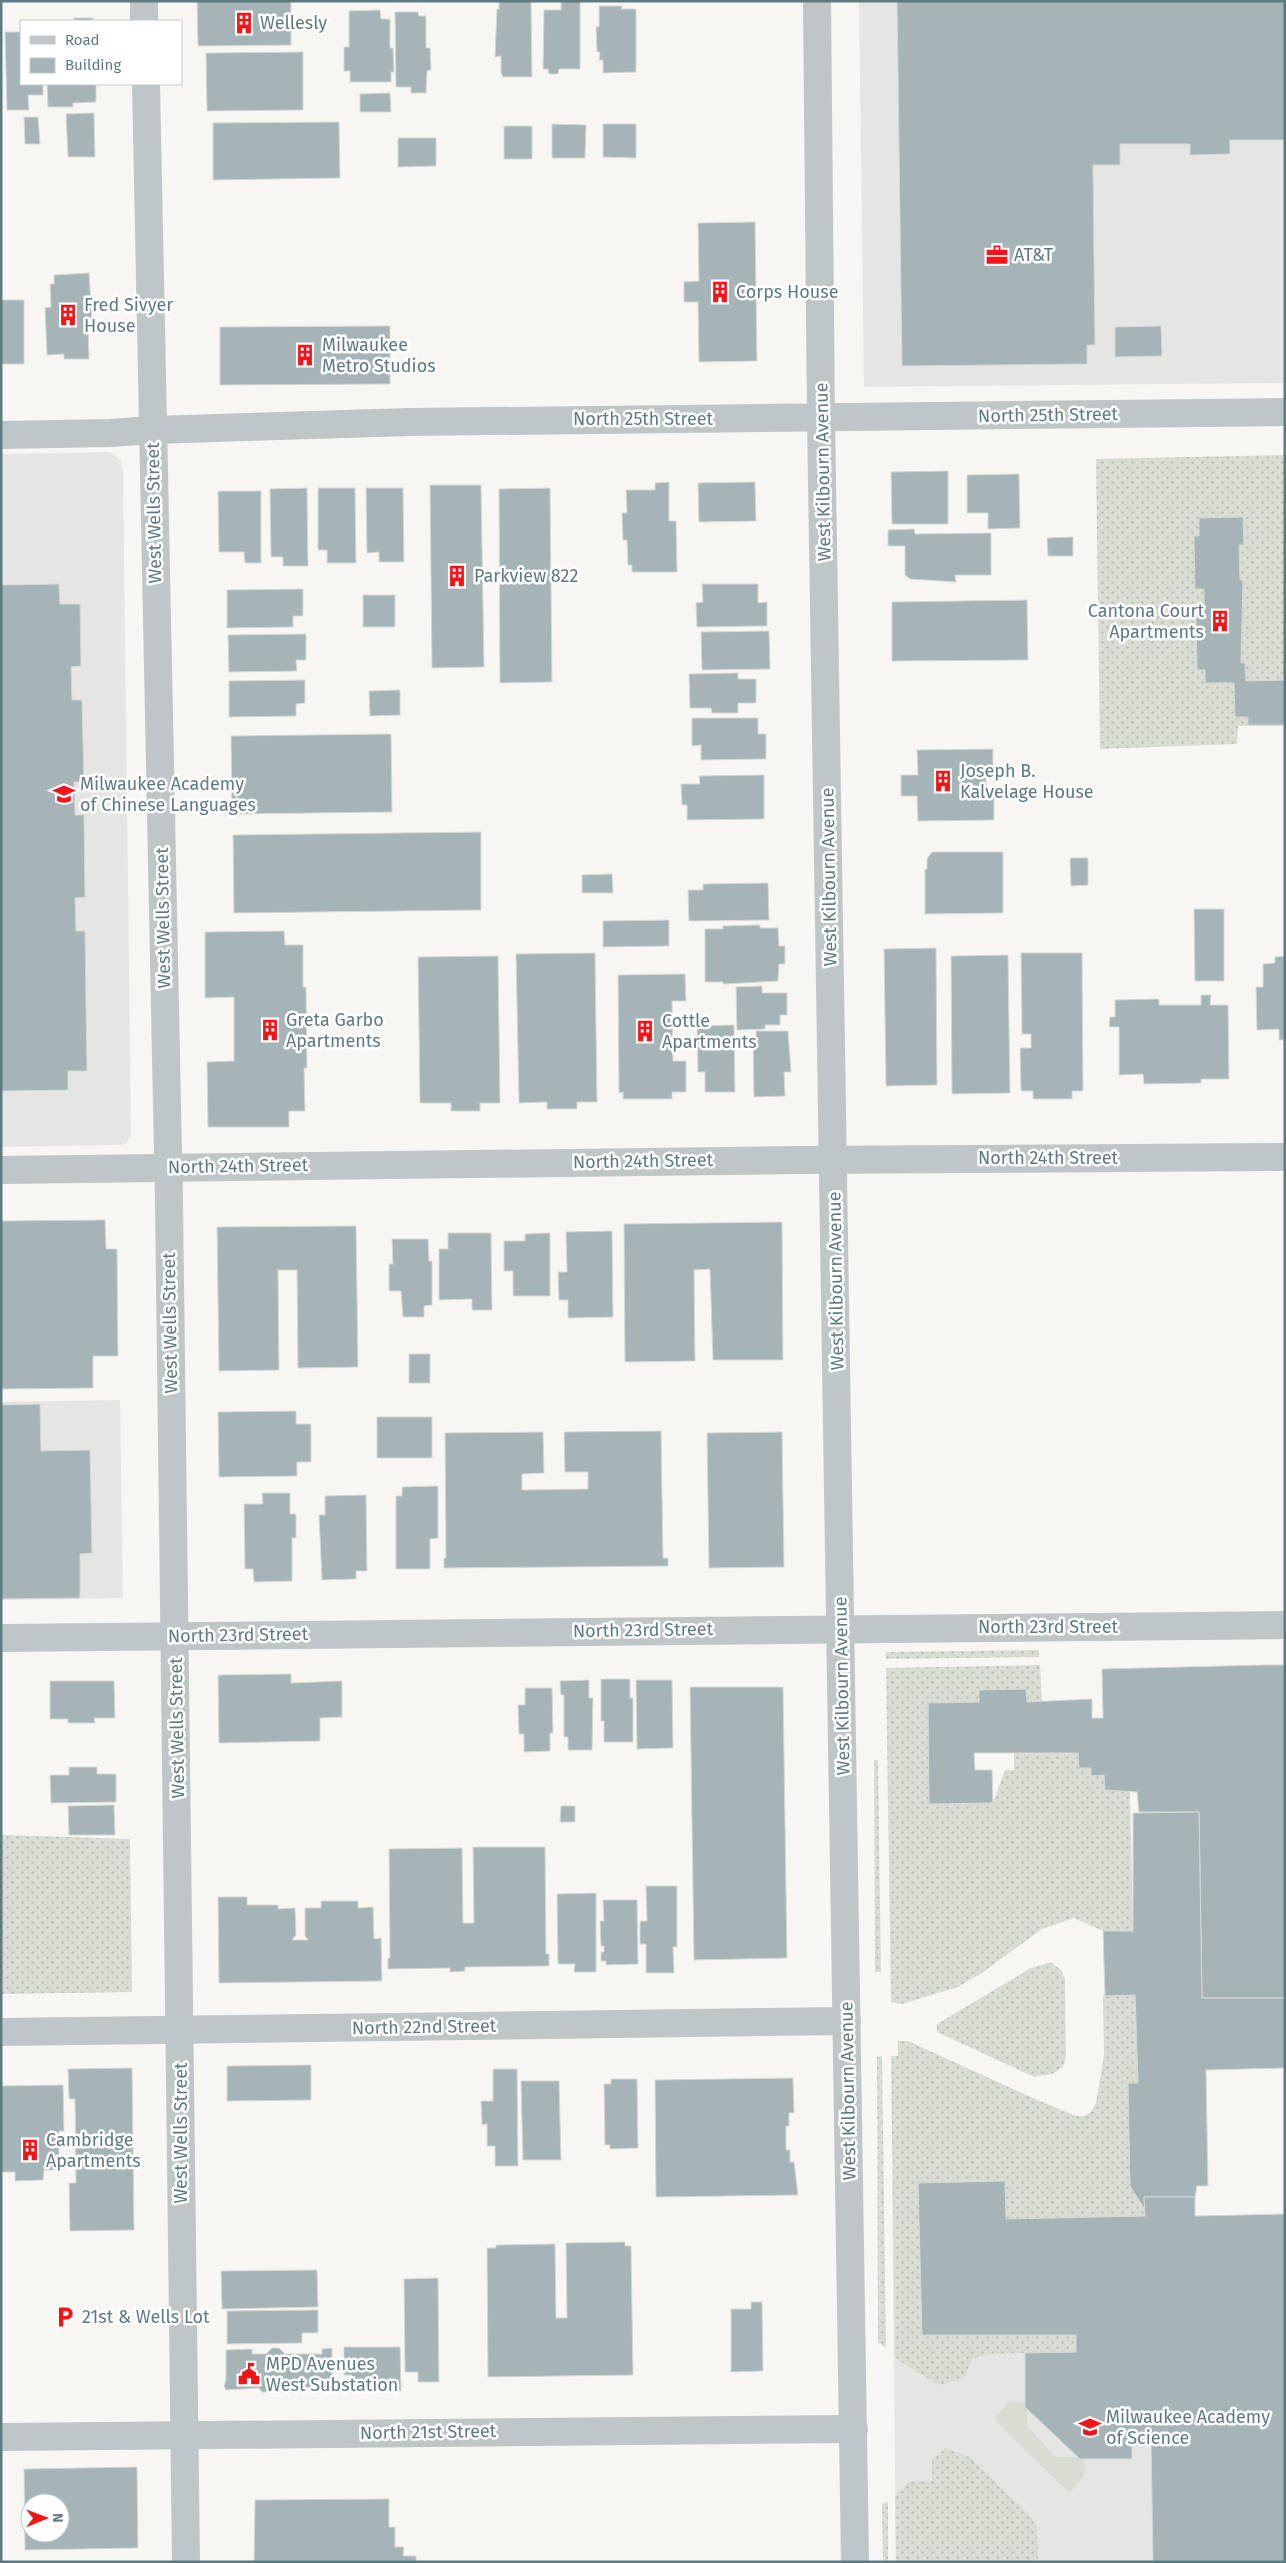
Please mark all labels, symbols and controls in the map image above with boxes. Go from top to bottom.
building icon: Wellesly [231,10,257,36]
place label: Wellesly [260,12,327,34]
legend [20,20,182,85]
text: Road [65,31,100,49]
text: Building [65,56,121,74]
office icon: AT&T [984,242,1010,268]
place label: AT&T [1014,244,1054,266]
building icon: Corps House [707,279,733,305]
place label: Corps House [736,281,839,303]
place label: Fred Sivyer House [84,294,173,337]
building icon: Fred Sivyer House [55,302,81,328]
place label: Milwaukee Metro Studios [322,334,436,377]
building icon: Milwaukee Metro Studios [292,342,318,368]
street label: West Kilbourn Avenue [810,382,836,562]
street label: North 25th Street [978,403,1119,427]
street label: North 25th Street [573,408,714,430]
street label: West Wells Street [142,442,166,584]
building icon: Parkview 822 [444,563,470,589]
place label: Parkview 822 [474,565,578,587]
place label: Cantona Court Apartments [1088,600,1204,643]
building icon: Cantona Court Apartments [1207,608,1233,634]
place label: Joseph B. Kalvelage House [960,760,1094,803]
building icon: Joseph B. Kalvelage House [930,768,956,794]
place label: Milwaukee Academy of Chinese Languages [80,773,256,816]
school or university icon: Milwaukee Academy of Chinese Languages [51,781,77,807]
street label: West Kilbourn Avenue [816,787,842,967]
street label: West Wells Street [151,847,175,989]
place label: Greta Garbo Apartments [286,1009,384,1052]
place label: Cottle Apartments [662,1010,757,1053]
building icon: Greta Garbo Apartments [257,1017,283,1043]
building icon: Cottle Apartments [632,1018,658,1044]
street label: North 24th Street [978,1147,1119,1169]
street label: North 24th Street [573,1149,714,1173]
street label: North 24th Street [168,1154,309,1178]
street label: West Kilbourn Avenue [823,1191,849,1371]
street label: West Wells Street [158,1252,182,1394]
street label: West Kilbourn Avenue [829,1596,855,1776]
street label: North 23rd Street [978,1616,1119,1638]
street label: North 23rd Street [573,1618,714,1642]
street label: North 23rd Street [168,1623,309,1647]
street label: West Wells Street [165,1657,189,1799]
street label: West Kilbourn Avenue [835,2001,861,2181]
street label: North 22nd Street [352,2015,497,2039]
street label: West Wells Street [170,2062,192,2204]
place label: Cambridge Apartments [46,2129,141,2172]
building icon: Cambridge Apartments [17,2137,43,2163]
parking icon: 21st & Wells Lot [52,2304,78,2330]
place label: 21st & Wells Lot [82,2306,210,2328]
place label: MPD Avenues West Substation [266,2353,398,2396]
public building icon: MPD Avenues West Substation [236,2361,262,2387]
place label: Milwaukee Academy of Science [1106,2406,1270,2449]
school or university icon: Milwaukee Academy of Science [1077,2414,1103,2440]
street label: North 21st Street [360,2420,497,2444]
north arrow [20,2493,70,2543]
text: N [49,2513,66,2523]

